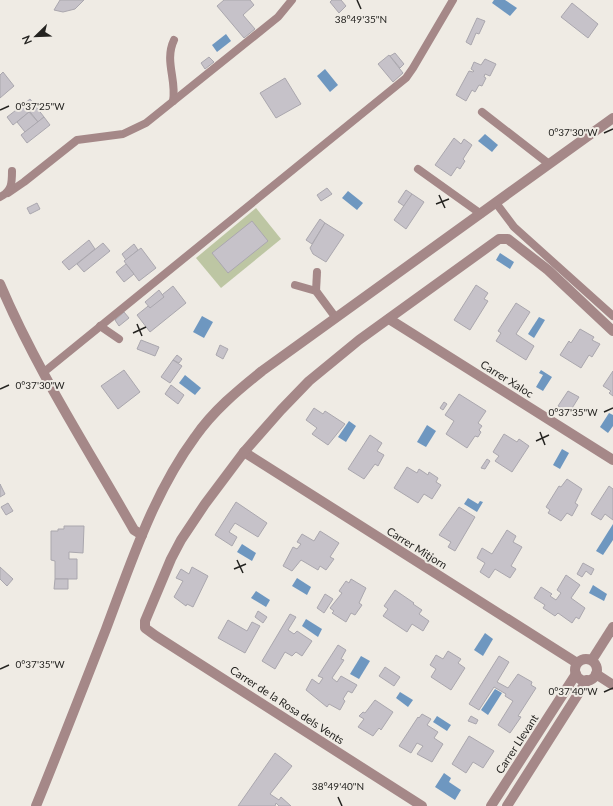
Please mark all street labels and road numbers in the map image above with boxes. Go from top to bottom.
street label: Carrer Xaloc [479,357,536,400]
street label: Carrer Mitjorn [385,524,450,571]
street label: Carrer de la Rosa dels Vents [228,663,347,746]
street label: Carrer Llevant [493,712,541,776]

